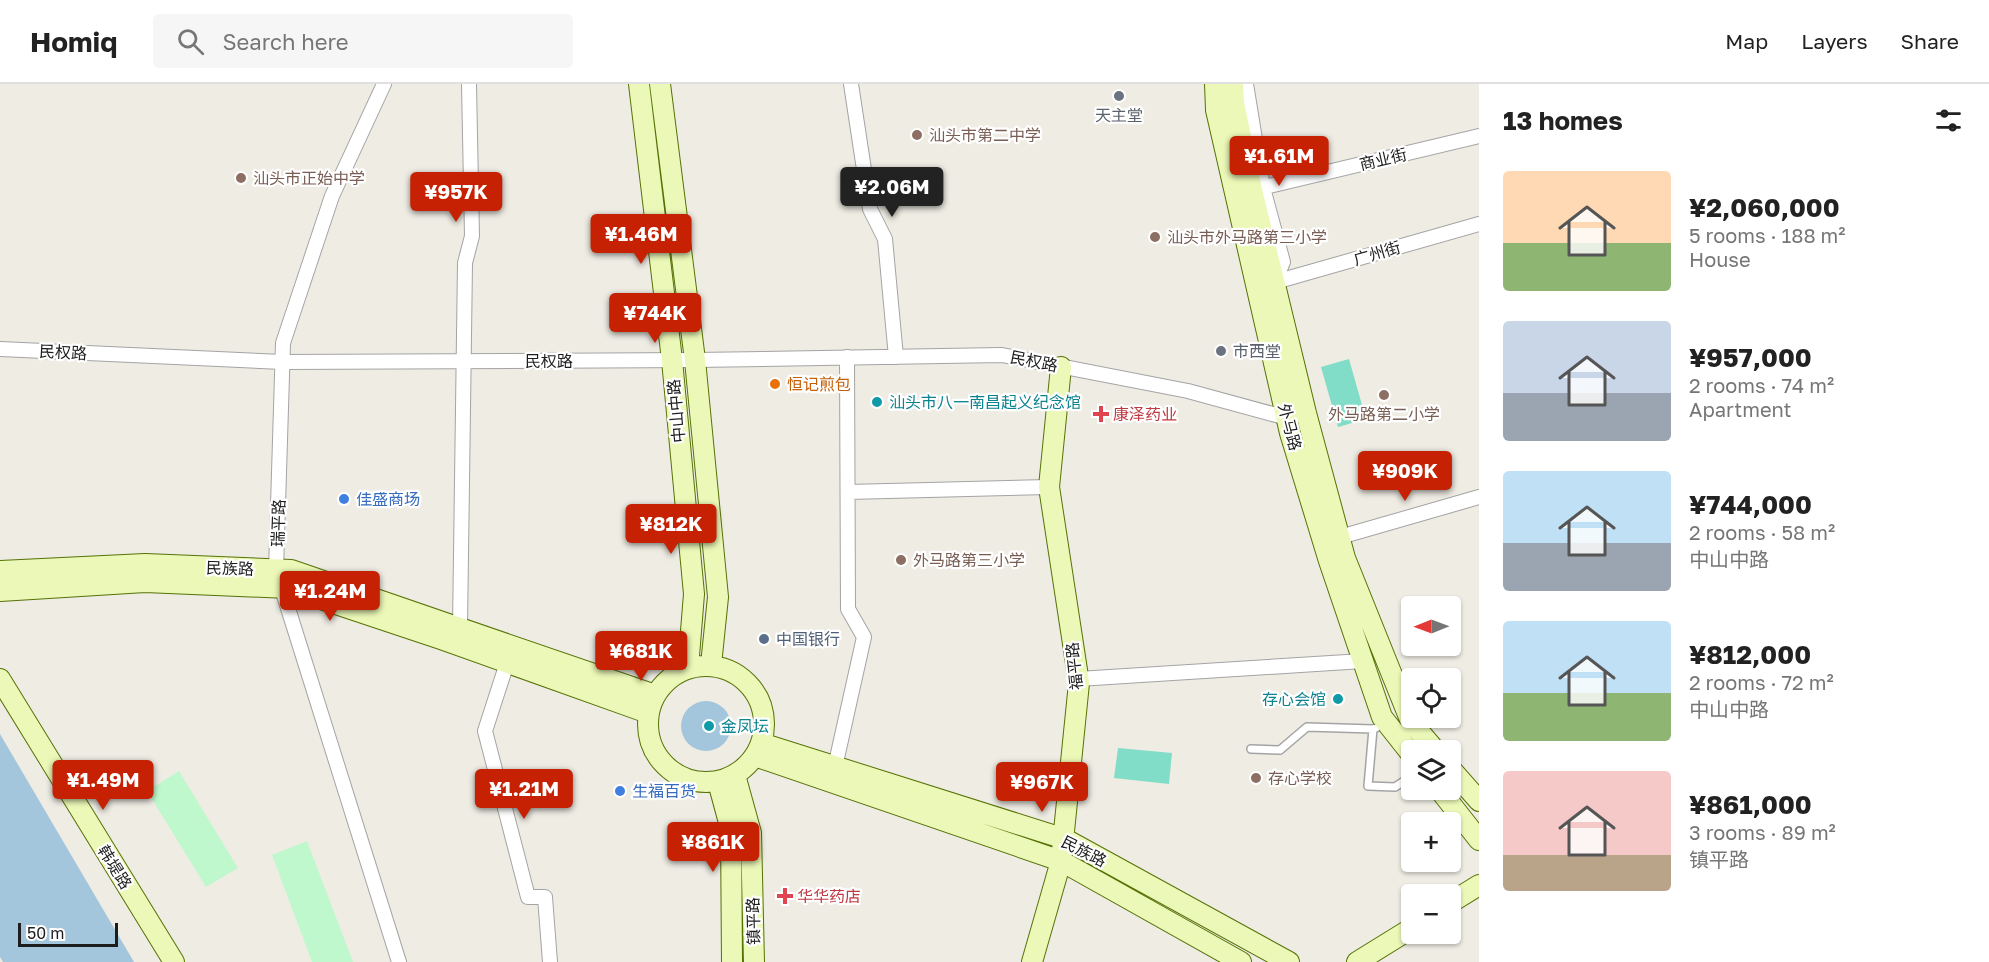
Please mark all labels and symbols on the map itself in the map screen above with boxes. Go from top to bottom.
marker: 天主堂 [1112,89,1126,103]
place label: 天主堂 [1095,105,1143,125]
place label: 汕头市第二中学 [929,125,1041,145]
marker: 汕头市第二中学 [910,128,924,142]
pin: ¥1.61M [1230,136,1328,187]
street label: 商业街 [1357,144,1409,174]
pin: ¥2.06M [843,167,941,218]
place label: 汕头市正始中学 [253,168,365,188]
marker: 汕头市正始中学 [234,171,248,185]
pin: ¥957K [414,172,498,223]
pin: ¥1.46M [592,214,690,265]
place label: 汕头市外马路第三小学 [1167,227,1327,247]
marker: 汕头市外马路第三小学 [1148,230,1162,244]
street label: 广州街 [1351,237,1403,269]
pin: ¥744K [613,293,697,344]
street label: 民权路 [39,341,87,363]
place label: 市西堂 [1233,341,1281,361]
marker: 市西堂 [1214,344,1228,358]
street label: 民权路 [1009,347,1059,375]
street label: 民权路 [525,351,573,371]
place label: 恒记煎包 [787,374,851,394]
marker: 恒记煎包 [768,377,782,391]
street label: 中山中路 [663,378,689,444]
marker: 外马路第二小学 [1377,388,1391,402]
place label: 汕头市八一南昌起义纪念馆 [889,392,1081,412]
marker: 汕头市八一南昌起义纪念馆 [870,395,884,409]
street label: 外马路 [1274,401,1306,453]
place label: 康泽药业 [1113,404,1177,424]
place label: 外马路第二小学 [1328,404,1440,424]
marker: 康泽药业 [1094,407,1108,421]
pin: ¥909K [1363,451,1447,502]
place label: 佳盛商场 [356,489,420,509]
marker: 佳盛商场 [337,492,351,506]
street label: 瑞平路 [267,499,289,547]
pin: ¥812K [629,504,713,555]
place label: 外马路第三小学 [913,550,1025,570]
marker: 外马路第三小学 [894,553,908,567]
street label: 民族路 [206,557,254,579]
pin: ¥1.24M [281,571,379,622]
north arrow [1401,596,1461,656]
place label: 中国银行 [776,629,840,649]
pin: ¥681K [599,631,683,682]
marker: 中国银行 [757,632,771,646]
street label: 福平路 [1062,641,1086,691]
place label: 存心会馆 [1262,689,1326,709]
marker: 存心会馆 [1331,692,1345,706]
place label: 金凤坛 [721,716,769,736]
marker: 金凤坛 [702,719,716,733]
pin: ¥1.49M [54,760,152,811]
pin: ¥967K [1000,762,1084,813]
place label: 存心学校 [1268,768,1332,788]
pin: ¥1.21M [475,769,573,820]
marker: 存心学校 [1249,771,1263,785]
place label: 生福百货 [632,781,696,801]
marker: 生福百货 [613,784,627,798]
pin: ¥861K [671,822,755,873]
street label: 民族路 [1058,831,1110,871]
street label: 韩堤路 [94,841,136,893]
place label: 华华药店 [797,886,861,906]
marker: 华华药店 [778,889,792,903]
street label: 镇平路 [743,897,763,945]
scale bar [18,920,118,948]

